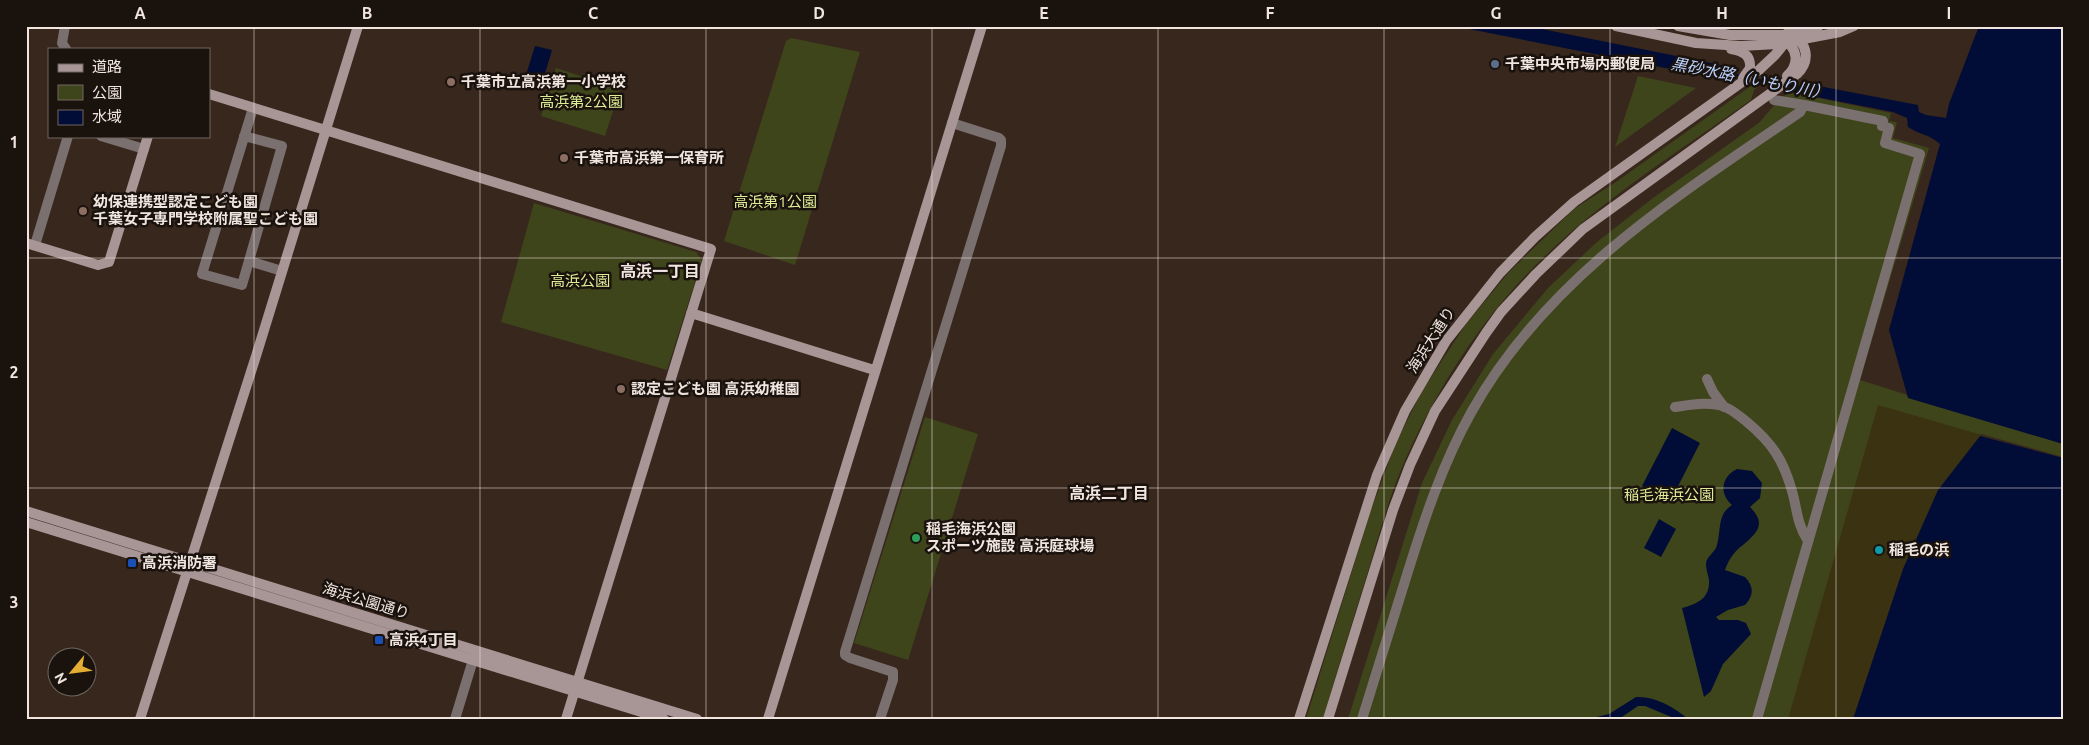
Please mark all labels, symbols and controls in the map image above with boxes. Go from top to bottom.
text: A [134,4,146,22]
text: B [362,4,372,22]
text: C [588,4,598,22]
text: D [813,4,825,22]
text: E [1039,4,1049,22]
text: F [1266,4,1275,22]
text: G [1490,4,1502,22]
text: H [1716,4,1728,22]
text: I [1947,4,1951,22]
legend [48,48,210,138]
water label: 黒砂水路（いもり川） [1670,54,1830,102]
place label: 千葉中央市場内郵便局 [1505,55,1655,72]
text: 道路 [92,58,122,75]
marker: 千葉中央市場内郵便局 [1489,58,1501,70]
place label: 千葉市立高浜第一小学校 [461,73,626,90]
marker: 千葉市立高浜第一小学校 [445,76,457,88]
text: 公園 [92,84,122,101]
park label: 高浜第2公園 [539,93,623,110]
text: 水域 [92,108,122,125]
text: 1 [9,133,19,151]
place label: 千葉市高浜第一保育所 [574,149,724,166]
marker: 千葉市高浜第一保育所 [558,152,570,164]
place label: 幼保連携型認定こども園 千葉女子専門学校附属聖こども園 [93,193,318,227]
park label: 高浜第1公園 [733,193,817,210]
marker: 幼保連携型認定こども園 千葉女子専門学校附属聖こども園 [77,205,89,217]
district label: 高浜一丁目 [620,262,700,280]
park label: 高浜公園 [550,272,610,289]
street label: 海浜大通り [1403,304,1458,376]
text: 2 [9,363,19,381]
place label: 認定こども園 高浜幼稚園 [631,380,800,397]
marker: 認定こども園 高浜幼稚園 [615,383,627,395]
district label: 高浜二丁目 [1069,484,1149,502]
park label: 稲毛海浜公園 [1624,486,1714,503]
place label: 稲毛海浜公園 スポーツ施設 高浜庭球場 [926,520,1094,554]
marker: 稲毛海浜公園 スポーツ施設 高浜庭球場 [910,532,922,544]
place label: 稲毛の浜 [1889,541,1950,558]
marker: 稲毛の浜 [1873,544,1885,556]
place label: 高浜消防署 [142,554,217,571]
marker: 高浜消防署 [126,557,138,569]
street label: 海浜公園通り [321,579,412,622]
text: 3 [9,593,19,611]
place label: 高浜4丁目 [389,631,457,648]
marker: 高浜4丁目 [373,634,385,646]
north arrow [48,648,98,698]
text: N [51,670,70,687]

